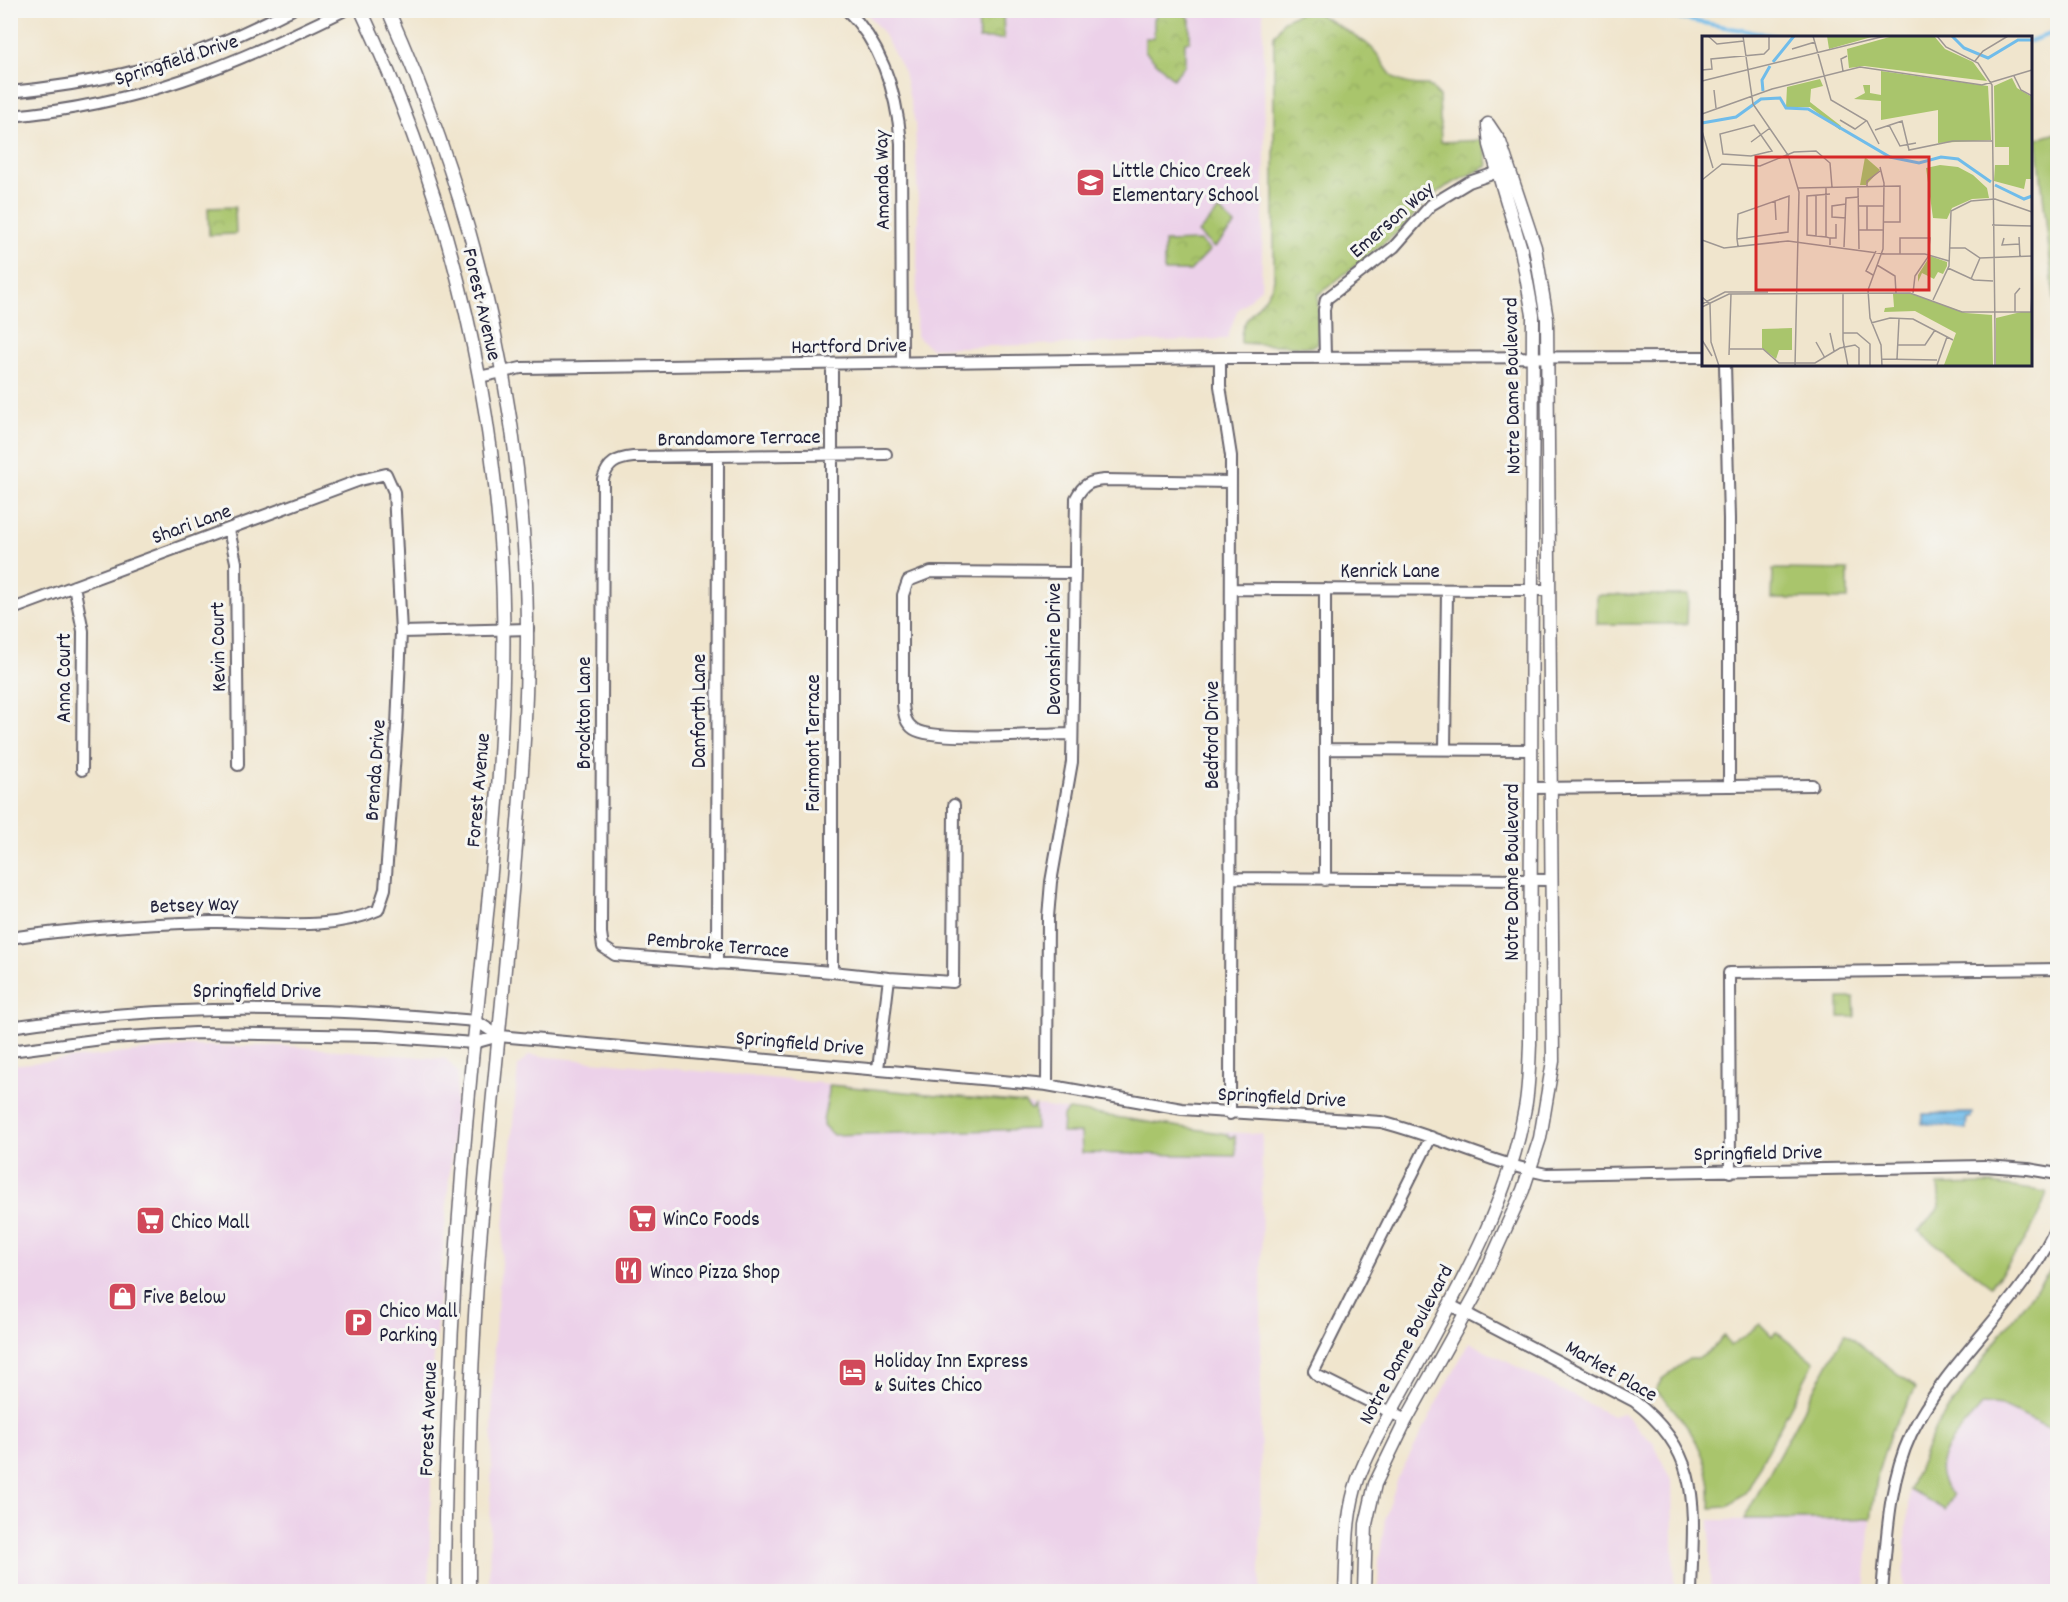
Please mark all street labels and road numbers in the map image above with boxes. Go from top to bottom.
street label: Springfield Drive [111,28,243,96]
street label: Amanda Way [868,129,900,230]
street label: Emerson Way [1344,175,1442,267]
street label: Forest Avenue [453,245,508,364]
street label: Notre Dame Boulevard [1497,297,1531,475]
street label: Hartford Drive [791,332,907,364]
street label: Brandamore Terrace [657,424,821,456]
street label: Shari Lane [148,498,236,554]
street label: Kenrick Lane [1340,558,1440,588]
street label: Devonshire Drive [1041,583,1071,715]
street label: Kevin Court [204,601,236,692]
street label: Anna Court [51,633,81,723]
street label: Danforth Lane [686,654,716,768]
street label: Brockton Lane [571,656,601,770]
street label: Fairmont Terrace [800,674,830,812]
street label: Bedford Drive [1199,681,1229,789]
street label: Brenda Drive [358,718,396,822]
street label: Forest Avenue [460,732,500,849]
street label: Notre Dame Boulevard [1499,783,1529,961]
street label: Betsey Way [149,890,239,924]
street label: Pembroke Terrace [645,926,790,968]
street label: Springfield Drive [193,978,321,1008]
street label: Springfield Drive [734,1024,865,1066]
street label: Springfield Drive [1217,1081,1347,1117]
street label: Springfield Drive [1694,1139,1823,1171]
street label: Notre Dame Boulevard [1353,1260,1463,1431]
street label: Market Place [1559,1334,1662,1411]
street label: Forest Avenue [413,1361,447,1477]

